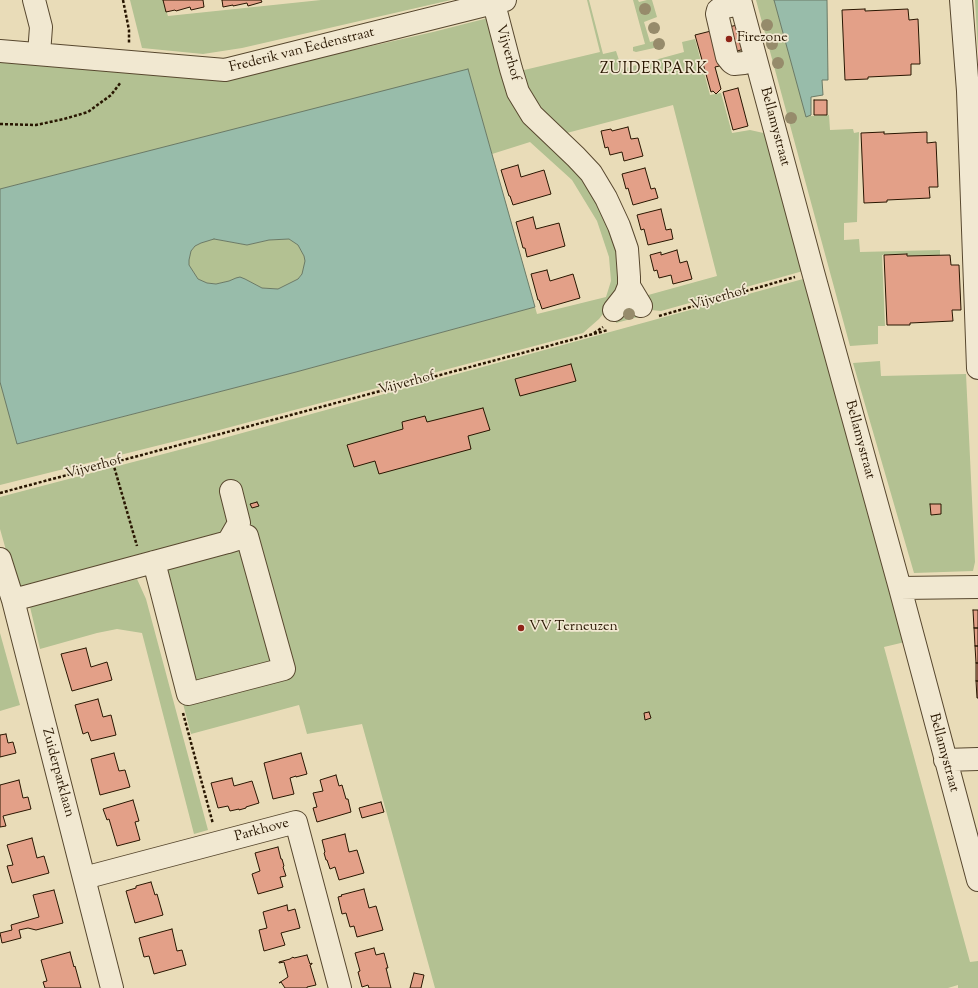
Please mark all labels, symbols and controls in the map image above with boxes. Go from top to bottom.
street label: Vijverhof [491,23,523,83]
street label: Frederik van Eedenstraat [228,25,376,77]
place label: Firezone [737,31,788,47]
marker: Firezone [724,34,734,44]
district label: ZUIDERPARK [600,61,708,79]
street label: Bellamystraat [755,86,793,168]
street label: Vijverhof [689,283,749,315]
street label: Vijverhof [377,368,437,400]
street label: Bellamystraat [840,399,878,481]
street label: Vijverhof [64,452,124,484]
place label: VV Terneuzen [529,620,618,636]
marker: VV Terneuzen [516,623,526,633]
street label: Bellamystraat [924,712,962,794]
street label: Zuiderparklaan [37,727,77,819]
street label: Parkhove [233,816,291,846]

